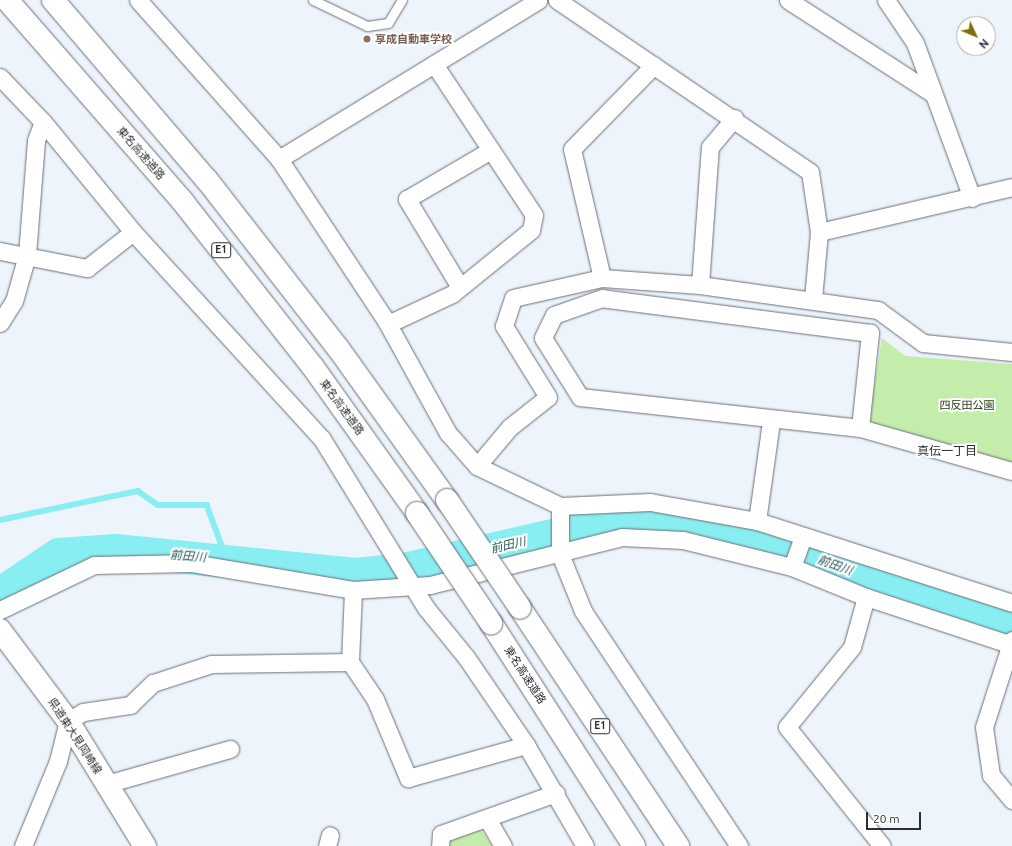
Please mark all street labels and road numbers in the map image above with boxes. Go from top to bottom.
street label: 東名高速道路 [114,124,168,182]
road number: E1 [211,242,231,258]
street label: 東名高速道路 [317,376,367,438]
street label: 東名高速道路 [501,644,549,706]
street label: 県道東大見岡崎線 [46,696,104,776]
road number: E1 [590,718,610,734]

